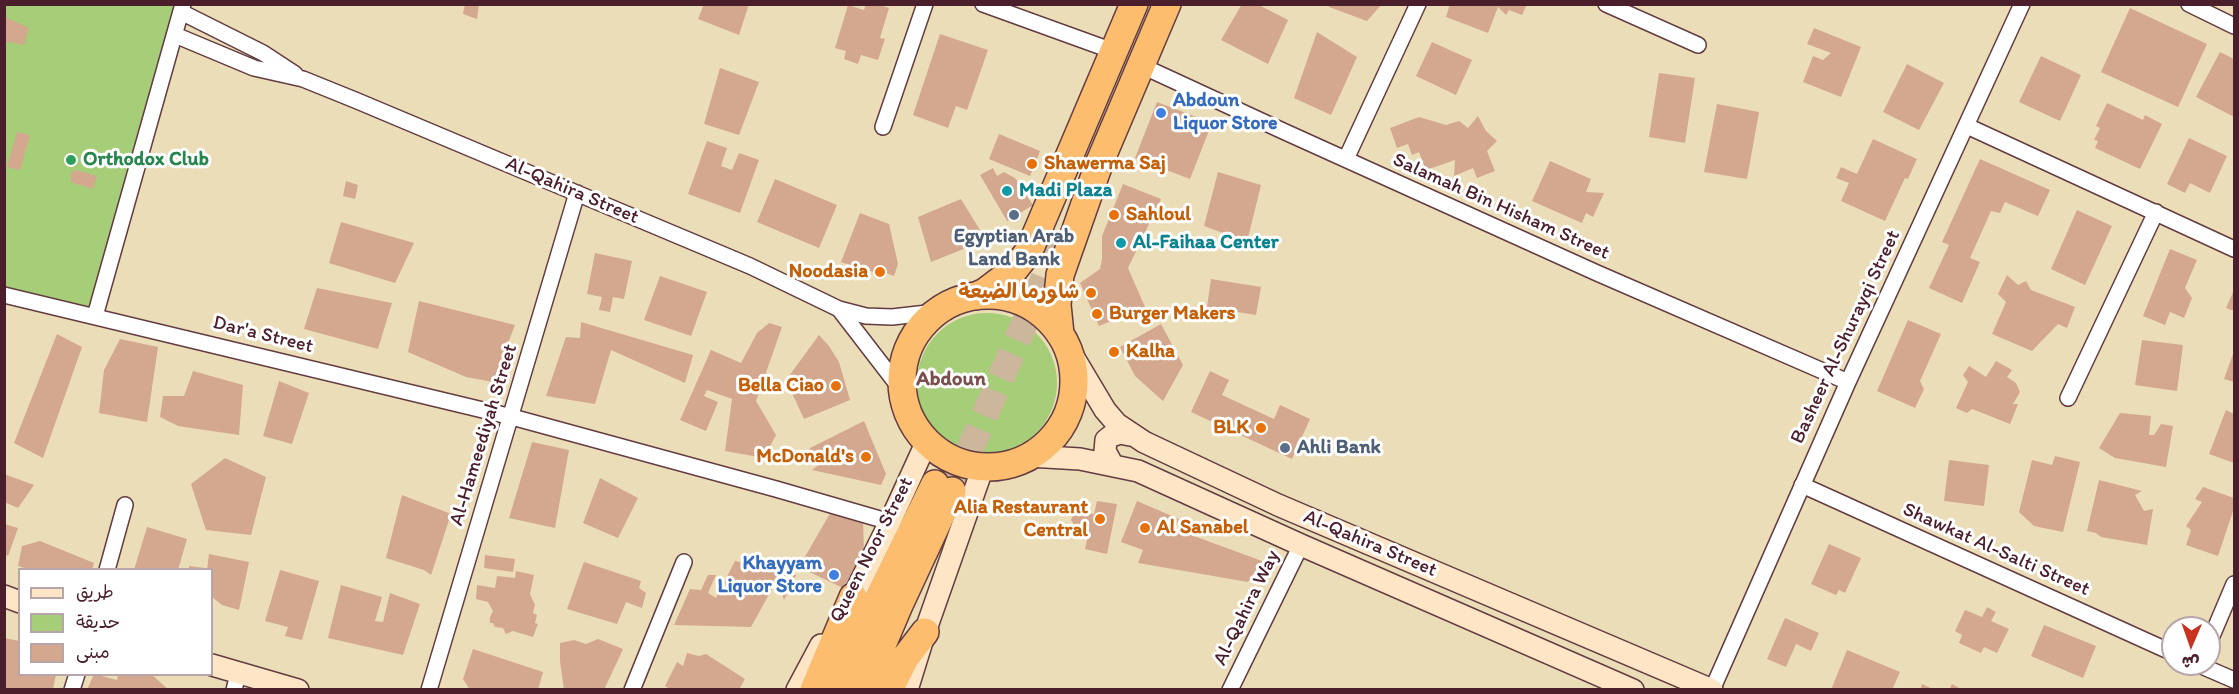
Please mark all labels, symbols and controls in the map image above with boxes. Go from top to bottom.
place label: Abdoun Liquor Store [1173,89,1278,136]
marker: Abdoun Liquor Store [1154,106,1168,120]
place label: Orthodox Club [83,148,209,172]
street label: Salamah Bin Hisham Street [1389,148,1613,266]
street label: Al-Qahira Street [502,152,642,230]
place label: Shawerma Saj [1044,152,1166,176]
marker: Orthodox Club [64,153,78,167]
marker: Shawerma Saj [1025,157,1039,171]
place label: Madi Plaza [1019,179,1112,203]
marker: Madi Plaza [1000,184,1014,198]
place label: Sahloul [1126,203,1191,227]
marker: Egyptian Arab Land Bank [1007,208,1021,222]
marker: Sahloul [1107,208,1121,222]
place label: Egyptian Arab Land Bank [954,225,1074,272]
street label: Basheer Al-Shurayqi Street [1786,226,1906,448]
place label: Al-Faihaa Center [1133,231,1279,255]
marker: Al-Faihaa Center [1114,236,1128,250]
place label: Noodasia [789,260,868,284]
marker: Noodasia [873,265,887,279]
place label: شاورما الضيعة [958,281,1079,305]
marker: شاورما الضيعة [1084,286,1098,300]
place label: Burger Makers [1109,302,1236,326]
marker: Burger Makers [1090,307,1104,321]
street label: Dar'a Street [210,311,316,359]
place label: Kalha [1126,340,1175,364]
street label: Al-Hameediyah Street [445,341,523,529]
marker: Kalha [1107,345,1121,359]
district label: Abdoun [916,367,986,393]
place label: Bella Ciao [738,374,824,398]
marker: Bella Ciao [829,379,843,393]
place label: BLK [1213,416,1249,440]
marker: BLK [1254,421,1268,435]
place label: Ahli Bank [1297,436,1381,460]
marker: Ahli Bank [1278,441,1292,455]
place label: McDonald's [756,445,854,469]
marker: McDonald's [859,450,873,464]
street label: Queen Noor Street [825,473,919,627]
place label: Alia Restaurant Central [954,496,1088,543]
street label: Shawkat Al-Salti Street [1899,498,2093,602]
street label: Al-Qahira Street [1300,505,1440,583]
marker: Alia Restaurant Central [1093,512,1107,526]
place label: Al Sanabel [1157,516,1248,540]
marker: Al Sanabel [1138,521,1152,535]
street label: Al-Qahira Way [1209,546,1285,670]
place label: Khayyam Liquor Store [717,552,822,599]
legend [18,568,213,676]
marker: Khayyam Liquor Store [827,568,841,582]
text: طريق [76,581,114,603]
text: حديقة [76,611,120,633]
north arrow [2161,616,2221,676]
text: مبنى [76,641,110,663]
text: ش [2181,653,2200,672]

